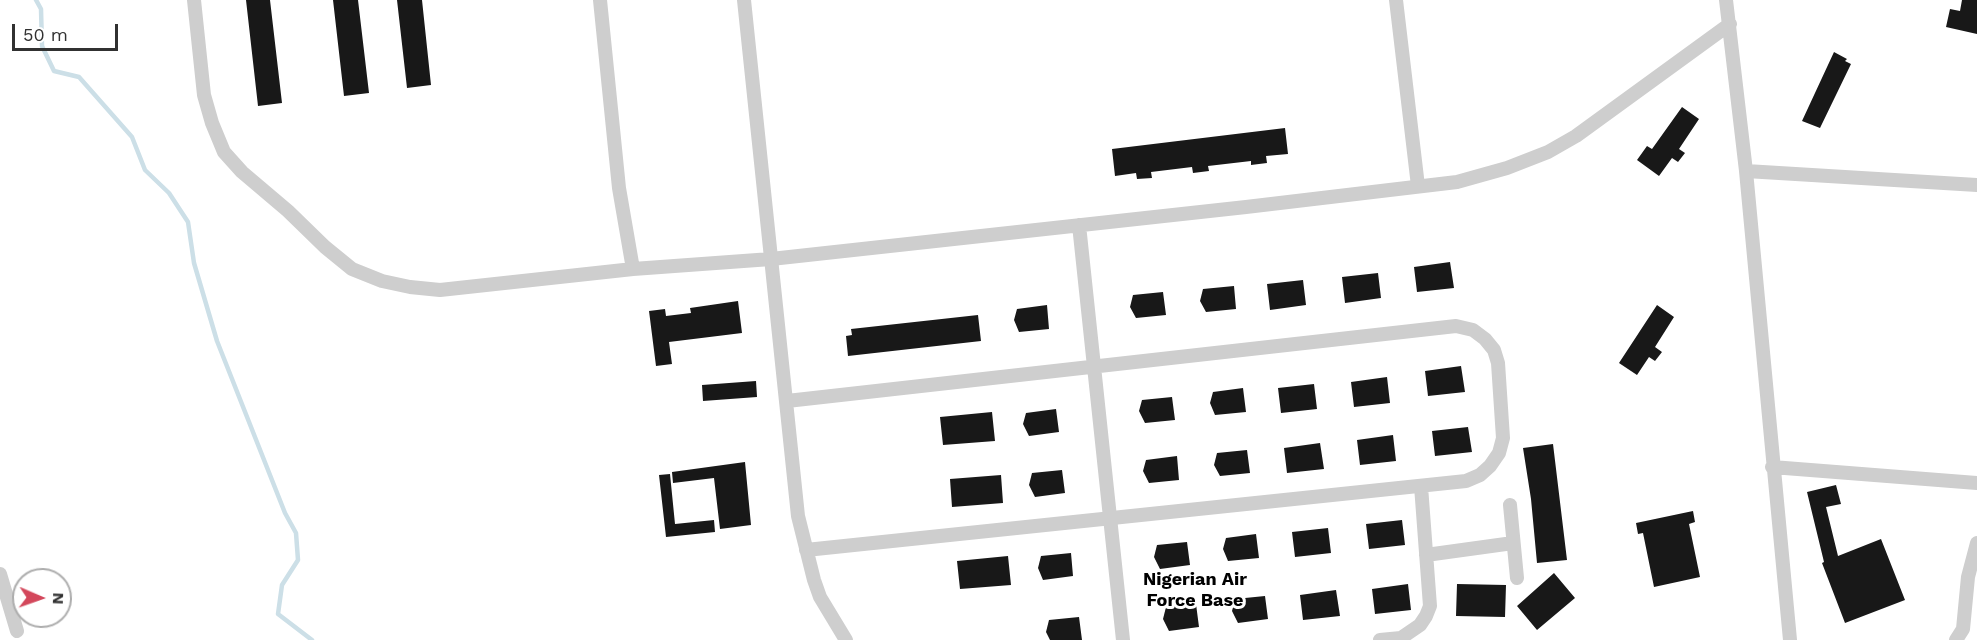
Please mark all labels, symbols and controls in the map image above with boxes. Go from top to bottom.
scale bar [15,12,122,50]
text: 50 m [23,24,68,45]
north arrow [12,568,72,628]
district label: Nigerian Air Force Base [1143,569,1247,612]
text: N [49,592,68,605]

